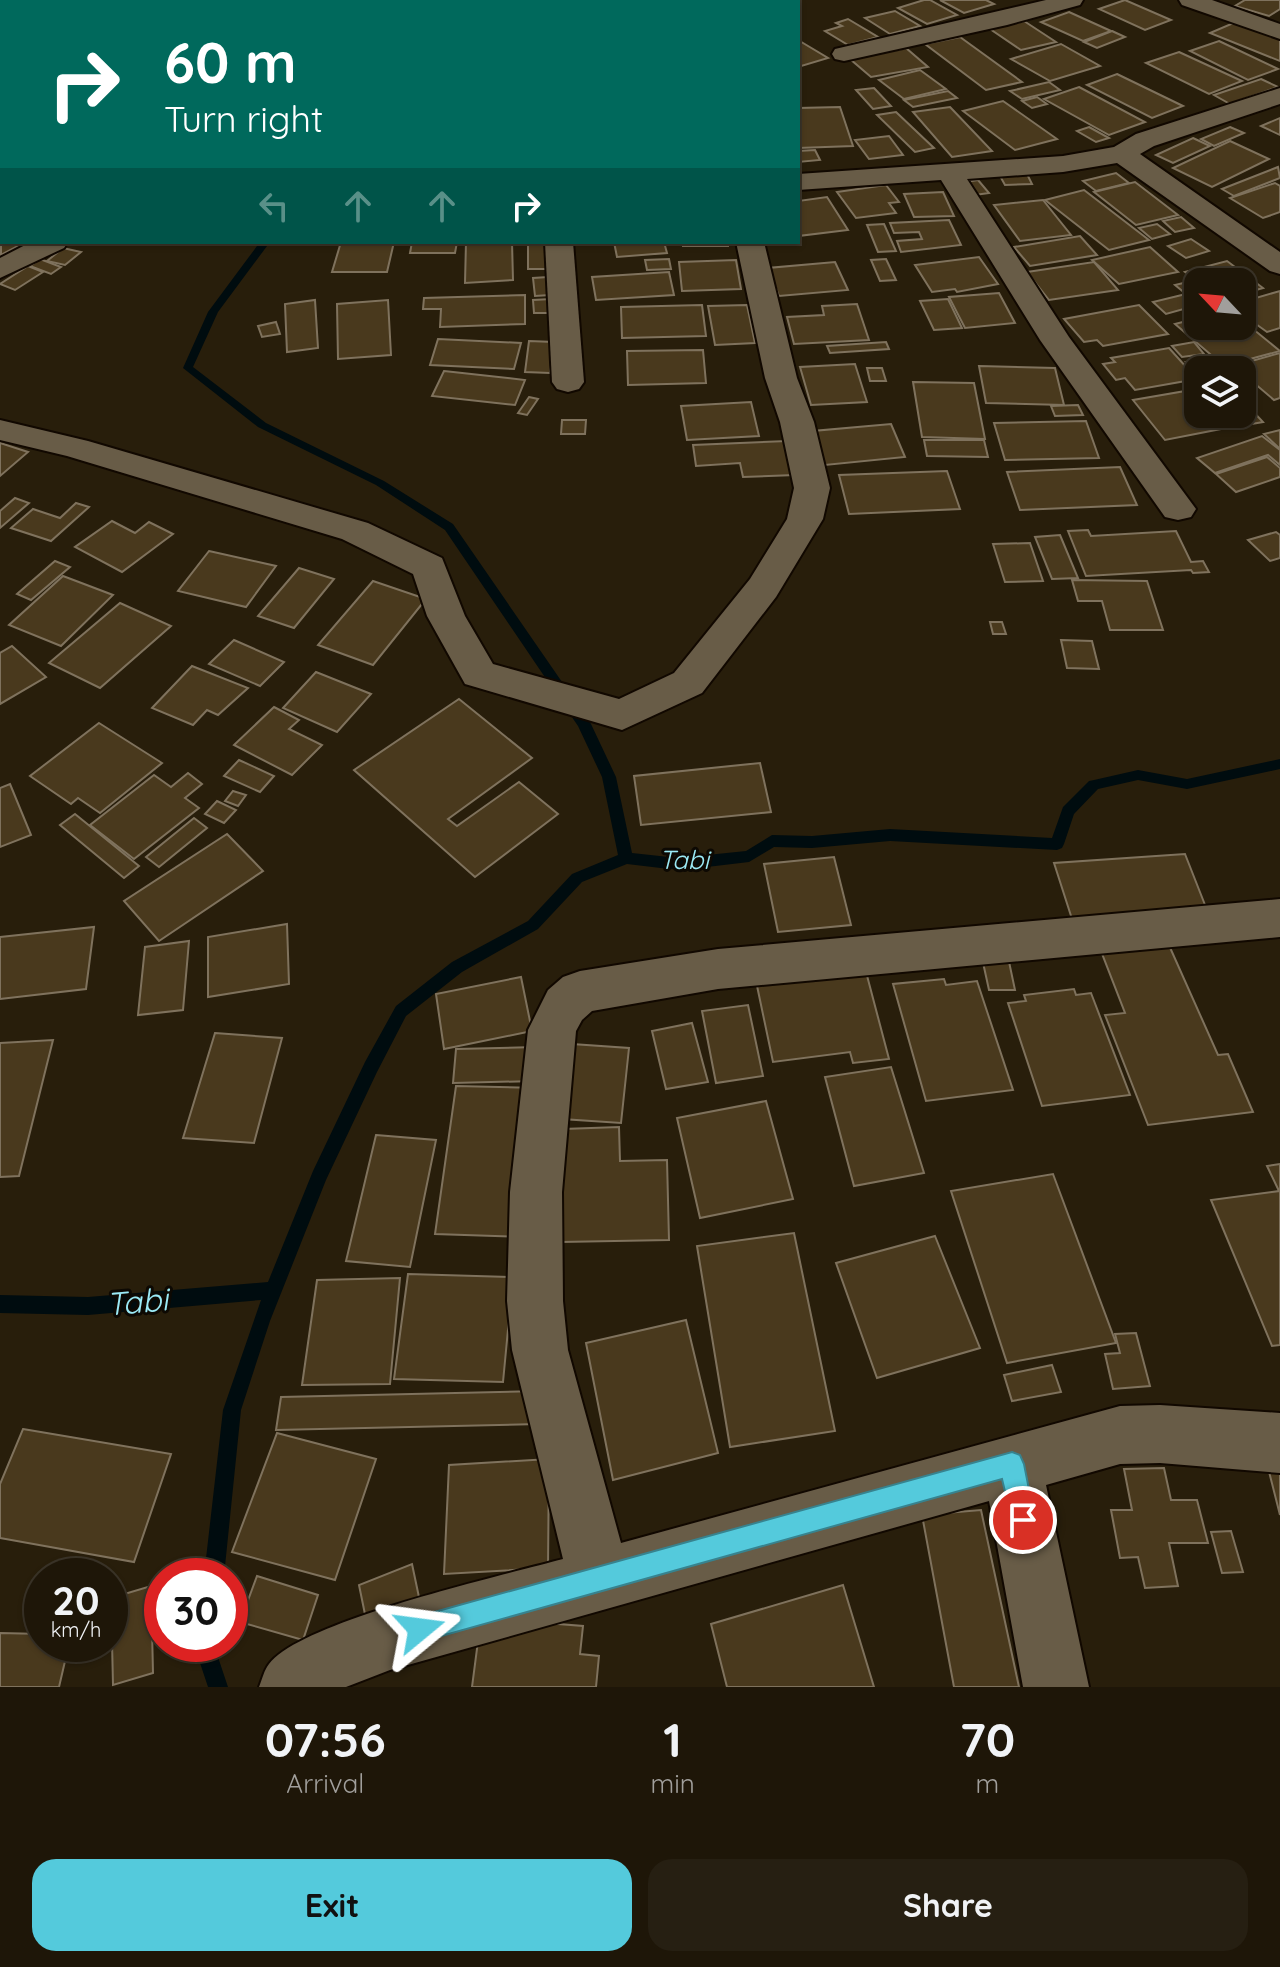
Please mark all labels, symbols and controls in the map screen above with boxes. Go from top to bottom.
text: 60 m [164,27,297,97]
icon: right [32,32,136,136]
text: Turn right [164,96,323,141]
icon: left [252,184,296,228]
icon: ahead [336,184,380,228]
icon: ahead [420,184,464,228]
icon: right [504,184,548,228]
north arrow [1184,268,1256,340]
map controls [1184,268,1256,428]
button: layers [1184,356,1256,428]
water label: Tabi [659,843,713,876]
water label: Tabi [104,1278,173,1324]
pin [989,1486,1057,1554]
icon: arrive [1001,1498,1045,1542]
speed limit sign: 30 [144,1558,248,1662]
text: 20 [52,1575,100,1625]
position arrow [378,1587,462,1671]
text: km/h [51,1617,101,1642]
text: 07:56 [265,1709,386,1769]
text: 1 [663,1709,682,1769]
text: 70 [959,1709,1015,1769]
text: Arrival [286,1767,364,1800]
text: min [651,1767,695,1800]
text: m [976,1767,999,1800]
button: Exit [32,1859,632,1951]
button: Share [648,1859,1248,1951]

